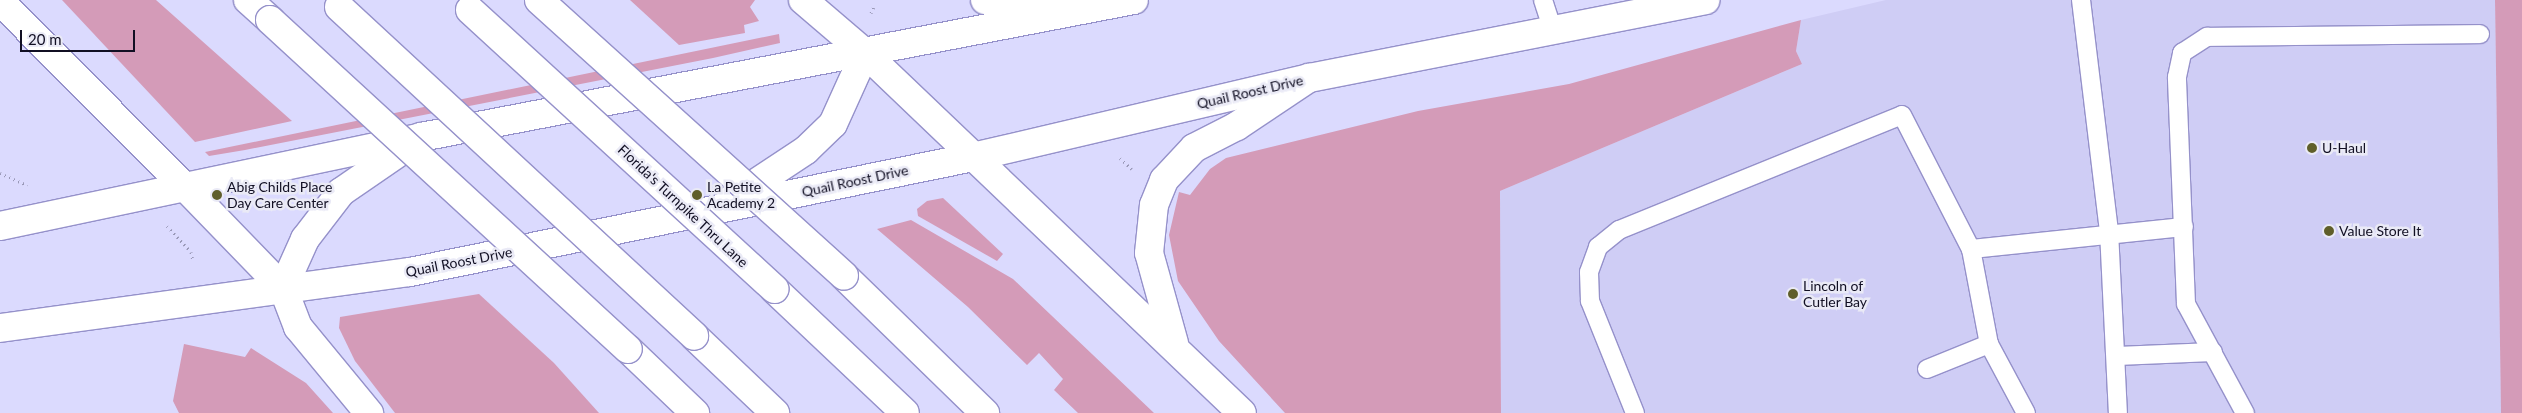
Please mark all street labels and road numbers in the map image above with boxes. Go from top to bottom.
street label: Quail Roost Drive [1195,72,1305,112]
street label: Florida's Turnpike Thru Lane [614,141,752,271]
street label: Quail Roost Drive [800,162,910,200]
street label: Quail Roost Drive [404,243,514,281]

